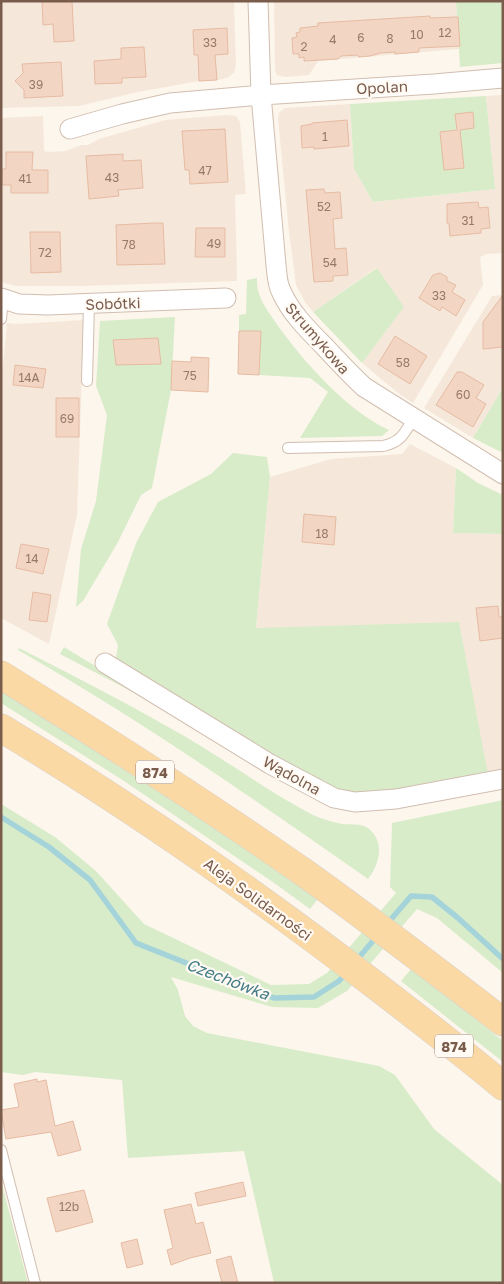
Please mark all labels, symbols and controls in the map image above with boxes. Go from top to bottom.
house number: 12 [439,25,451,40]
house number: 10 [410,27,424,42]
house number: 6 [357,30,365,45]
house number: 8 [386,31,394,46]
house number: 4 [329,32,337,47]
house number: 33 [203,35,217,50]
house number: 2 [301,39,308,54]
house number: 39 [29,77,43,92]
street label: Opolan [356,77,408,97]
house number: 1 [322,129,328,144]
house number: 47 [198,163,212,178]
house number: 43 [105,170,119,185]
house number: 41 [18,171,32,186]
house number: 52 [317,199,331,214]
house number: 31 [462,213,475,228]
house number: 49 [207,236,221,251]
house number: 78 [122,237,136,252]
house number: 72 [38,245,52,260]
house number: 54 [323,255,337,270]
house number: 33 [432,288,446,303]
street label: Sobótki [85,293,141,313]
street label: Strumykowa [282,299,354,377]
house number: 58 [396,355,410,370]
house number: 75 [183,368,197,383]
house number: 14A [18,370,40,385]
house number: 60 [456,387,470,402]
house number: 69 [60,411,74,426]
house number: 18 [315,526,329,541]
house number: 14 [25,551,39,566]
street label: Wądolna [260,752,324,798]
road number: 874 [136,760,174,784]
street label: Aleja Solidarności [201,854,315,944]
water label: Czechówka [184,954,273,1004]
road number: 874 [435,1034,473,1058]
house number: 12b [59,1199,79,1214]

